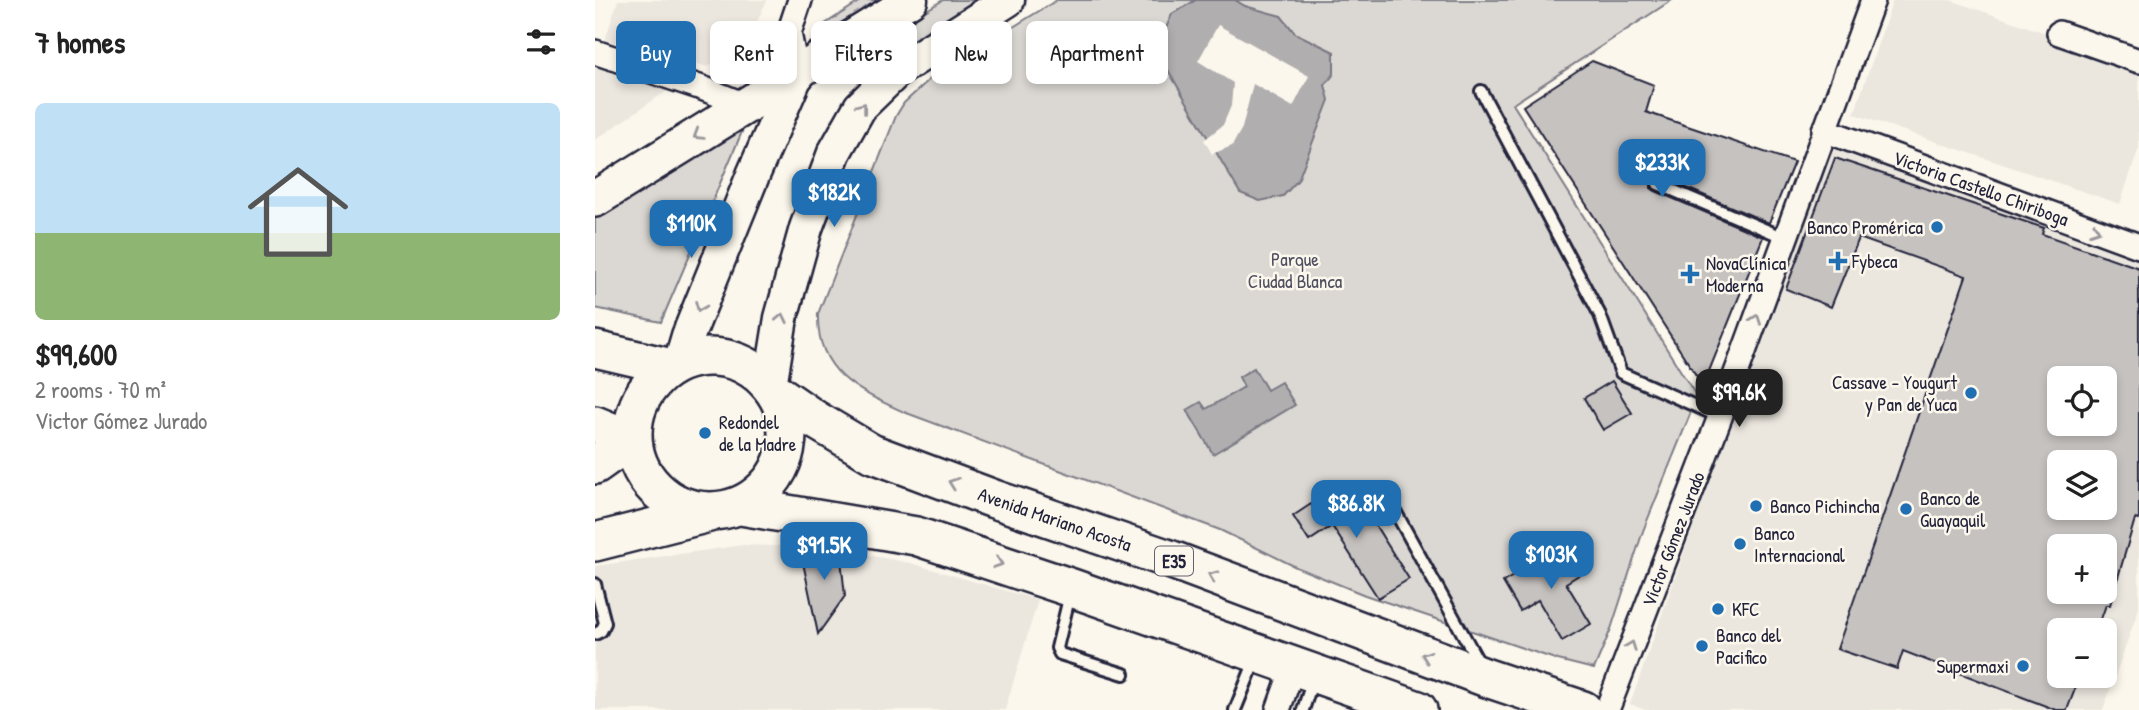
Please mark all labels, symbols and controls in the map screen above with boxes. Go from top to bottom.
chip: Buy [616,21,696,84]
chip: Rent [710,21,797,84]
chip: Filters [811,21,917,84]
chip: New [931,21,1012,84]
chip: Apartment [1026,21,1168,84]
text: 7 homes [35,22,125,62]
icon: filters [522,23,560,61]
one-way arrow [853,103,866,115]
one-way arrow [692,126,705,139]
pin: $233K [1613,140,1711,199]
street label: Victoria Castello Chiriboga [1890,144,2073,232]
text: $233K [1634,146,1690,177]
icon: home [235,149,361,275]
pin: $182K [785,170,883,229]
text: $182K [808,176,860,207]
pin: $110K [642,201,740,260]
text: $110K [666,207,716,238]
place label: Banco Promérica [1807,214,1924,240]
marker: Banco Promérica [1929,219,1945,235]
one-way arrow [2088,222,2100,236]
park label: Parque Ciudad Blanca [1248,246,1343,294]
place label: Fybeca [1851,248,1898,274]
place label: NovaClínica Moderna [1706,250,1787,298]
marker: Fybeca [1830,253,1846,269]
marker: NovaClínica Moderna [1680,264,1700,284]
one-way arrow [695,300,709,312]
one-way arrow [773,313,788,325]
one-way arrow [1747,314,1761,326]
text: $99,600 [35,334,117,374]
map controls [2047,366,2117,688]
button: locate [2047,366,2117,436]
place label: Cassave - Yougurt y Pan de Yuca [1832,369,1958,417]
pin: $99.6K [1682,370,1796,429]
text: 2 rooms · 70 m² [35,374,166,405]
text: $99.6K [1712,376,1766,407]
marker: Cassave - Yougurt y Pan de Yuca [1963,385,1979,401]
text: Victor Gómez Jurado [35,405,207,436]
place label: Redondel de la Madre [719,409,797,457]
marker: Redondel de la Madre [697,425,713,441]
button: layers [2047,450,2117,520]
street label: Victor Gómez Jurado [1635,468,1711,610]
one-way arrow [947,478,959,492]
pin: $86.8K [1299,480,1413,540]
street label: Avenida Mariano Acosta [975,481,1136,558]
place label: Banco de Guayaquil [1920,485,1986,533]
text: $86.8K [1327,487,1385,518]
place label: Banco Pichincha [1770,493,1880,519]
marker: Banco Pichincha [1748,498,1764,514]
marker: Banco de Guayaquil [1898,501,1914,517]
place label: Banco Internacional [1754,520,1846,568]
pin: $91.5K [767,522,881,582]
text: $91.5K [796,529,852,560]
pin: $103K [1502,532,1600,591]
button: + [2047,534,2117,604]
marker: Banco Internacional [1732,536,1748,552]
text: $103K [1525,538,1577,569]
road number: E35 [1155,546,1193,576]
one-way arrow [992,555,1004,569]
one-way arrow [1208,570,1220,584]
place label: KFC [1732,596,1759,622]
marker: KFC [1710,601,1726,617]
button: − [2047,618,2117,688]
place label: Banco del Pacifico [1716,622,1782,670]
marker: Banco del Pacifico [1694,638,1710,654]
one-way arrow [1623,641,1637,653]
one-way arrow [1421,650,1433,664]
place label: Supermaxi [1937,653,2009,679]
marker: Supermaxi [2015,658,2031,674]

